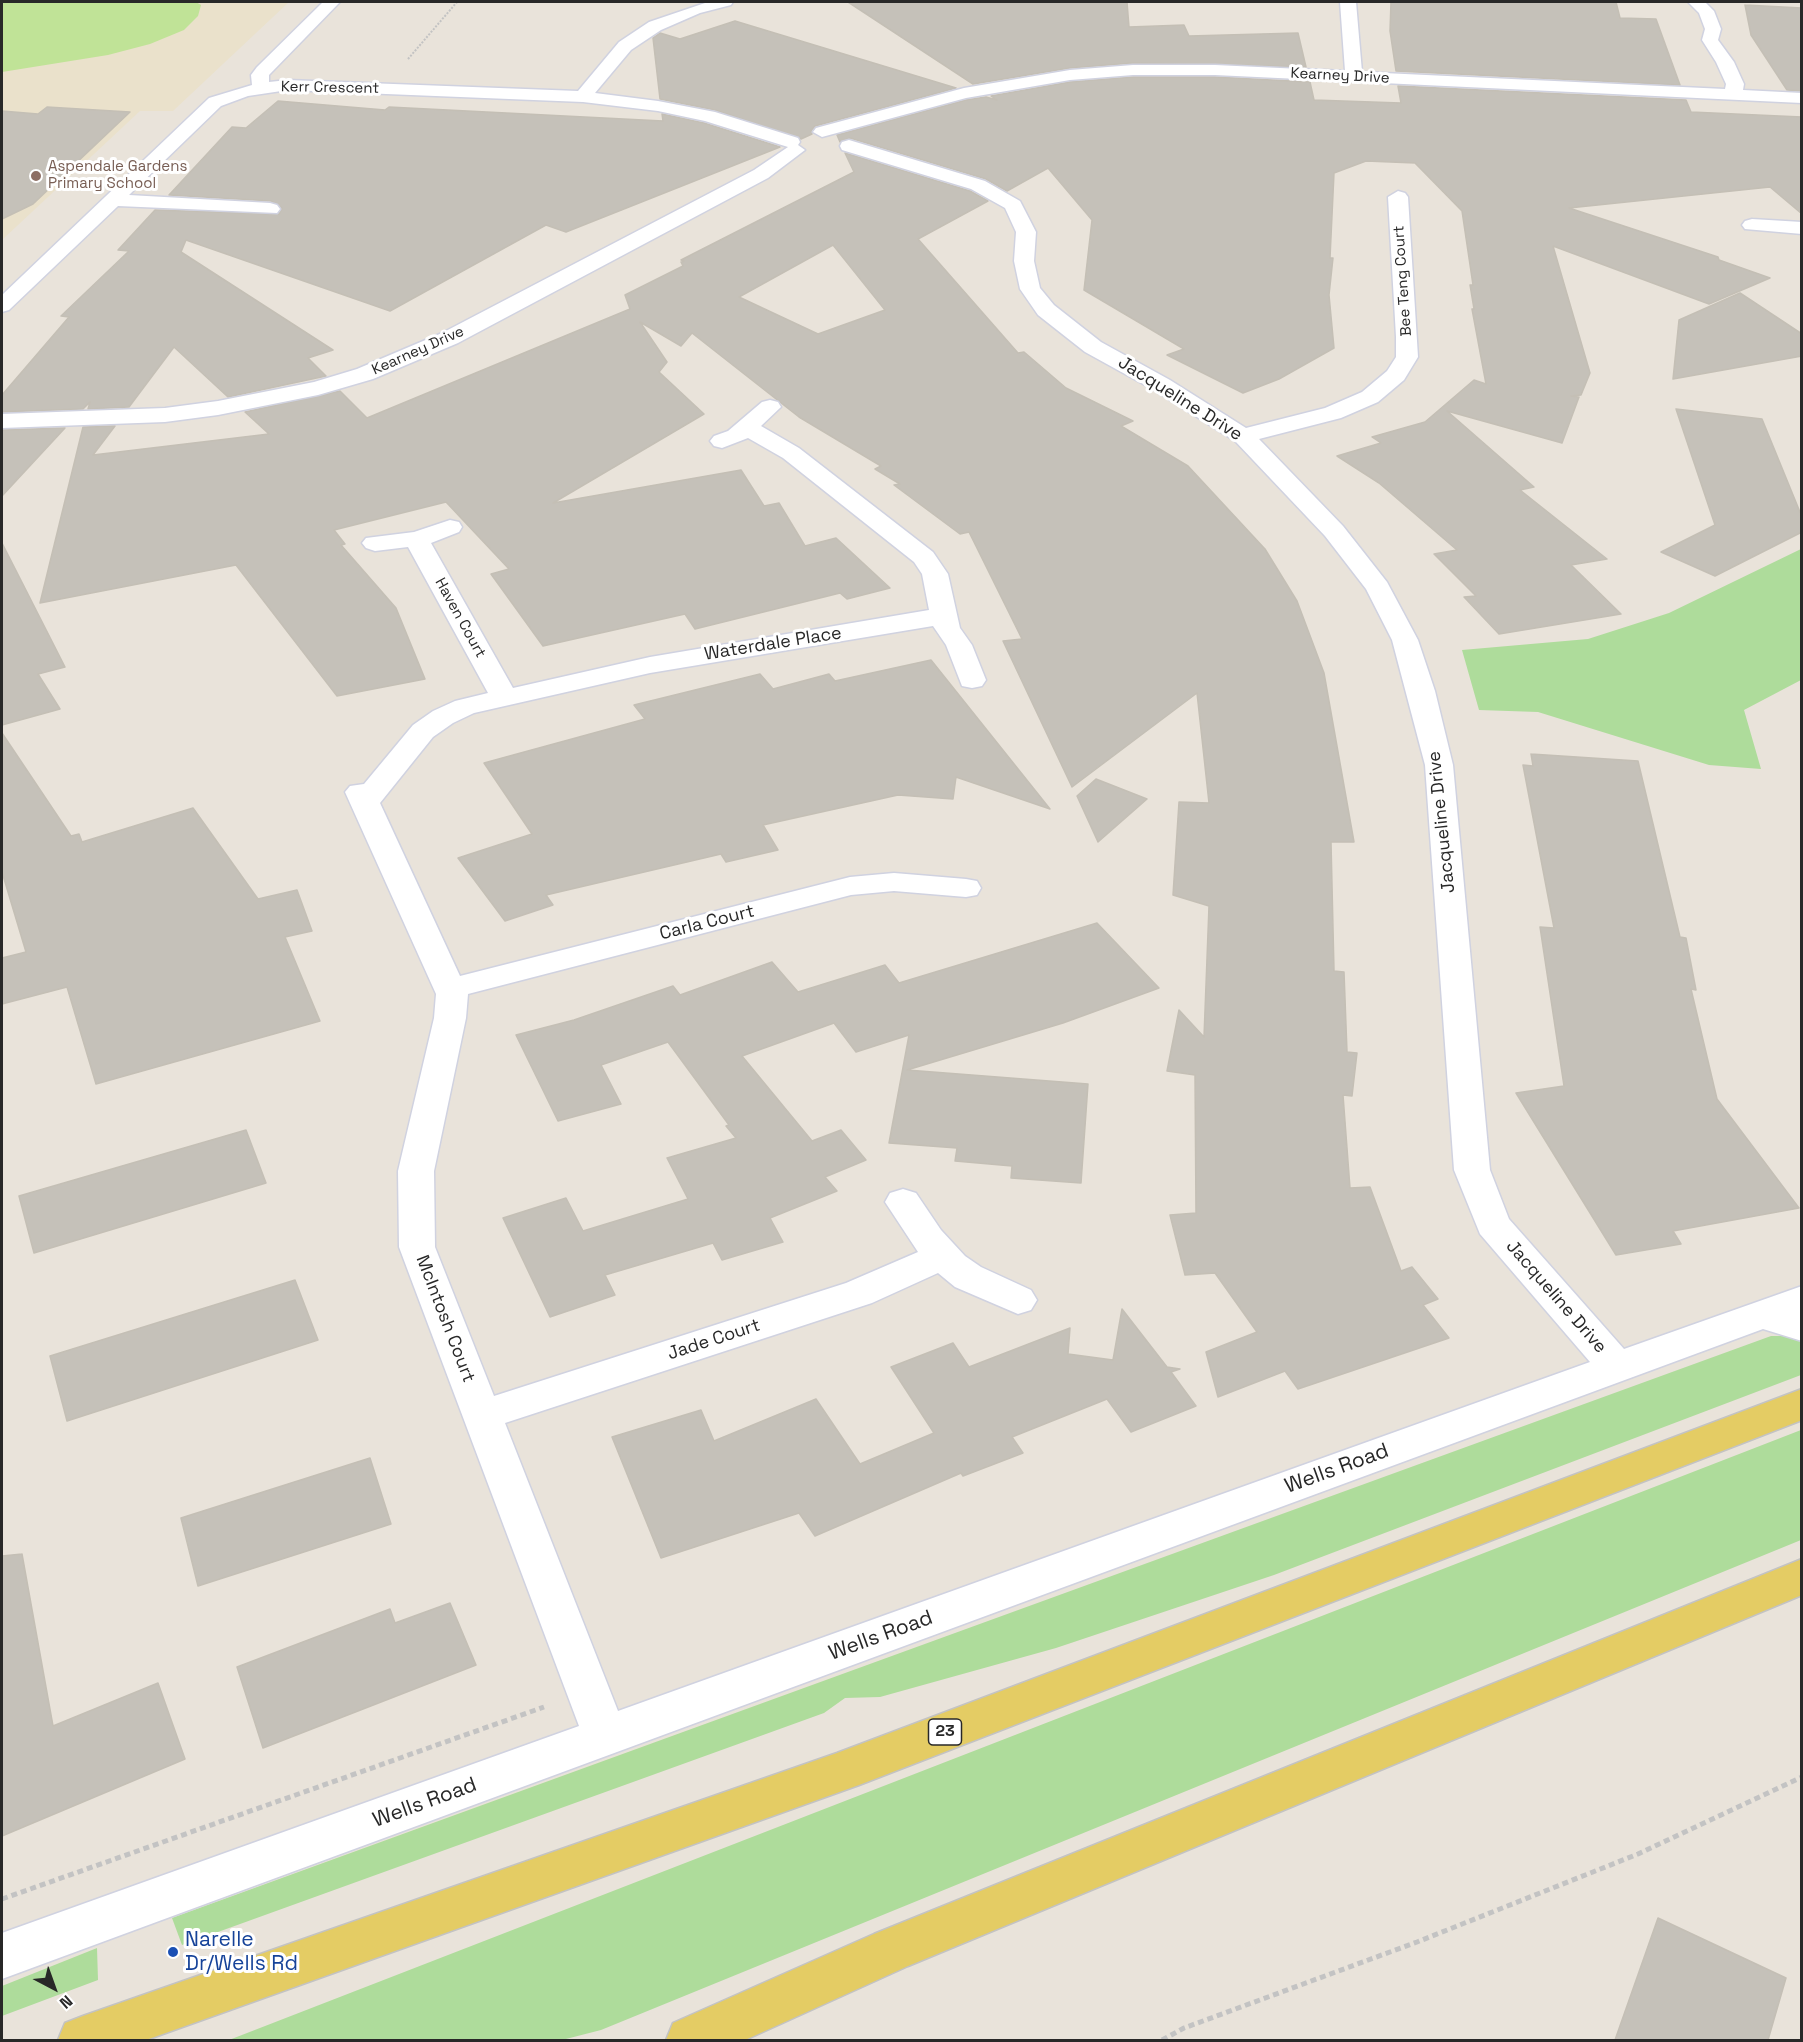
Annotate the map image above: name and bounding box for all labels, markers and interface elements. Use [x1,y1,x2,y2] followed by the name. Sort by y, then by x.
[1290,64,1390,88] street label: Kearney Drive
[281,78,379,98] street label: Kerr Crescent
[48,158,187,193] place label: Aspendale Gardens Primary School
[29,169,43,183] marker: Aspendale Gardens Primary School
[1390,225,1416,337] street label: Bee Teng Court
[369,323,467,379] street label: Kearney Drive
[1114,352,1246,446] street label: Jacqueline Drive
[431,575,489,661] street label: Haven Court
[703,622,843,666] street label: Waterdale Place
[1424,750,1460,894] street label: Jacqueline Drive
[657,901,757,945] street label: Carla Court
[1501,1236,1611,1358] street label: Jacqueline Drive
[411,1252,479,1386] street label: McIntosh Court
[665,1315,763,1365] street label: Jade Court
[1282,1439,1392,1499] street label: Wells Road
[826,1606,936,1666] street label: Wells Road
[928,1719,962,1745] road number: 23
[370,1773,480,1833] street label: Wells Road
[185,1927,298,1977] place label: Narelle Dr/Wells Rd
[166,1945,180,1959] marker: Narelle Dr/Wells Rd
[24,1958,84,2018] north arrow
[55,1991,77,2013] text: N

